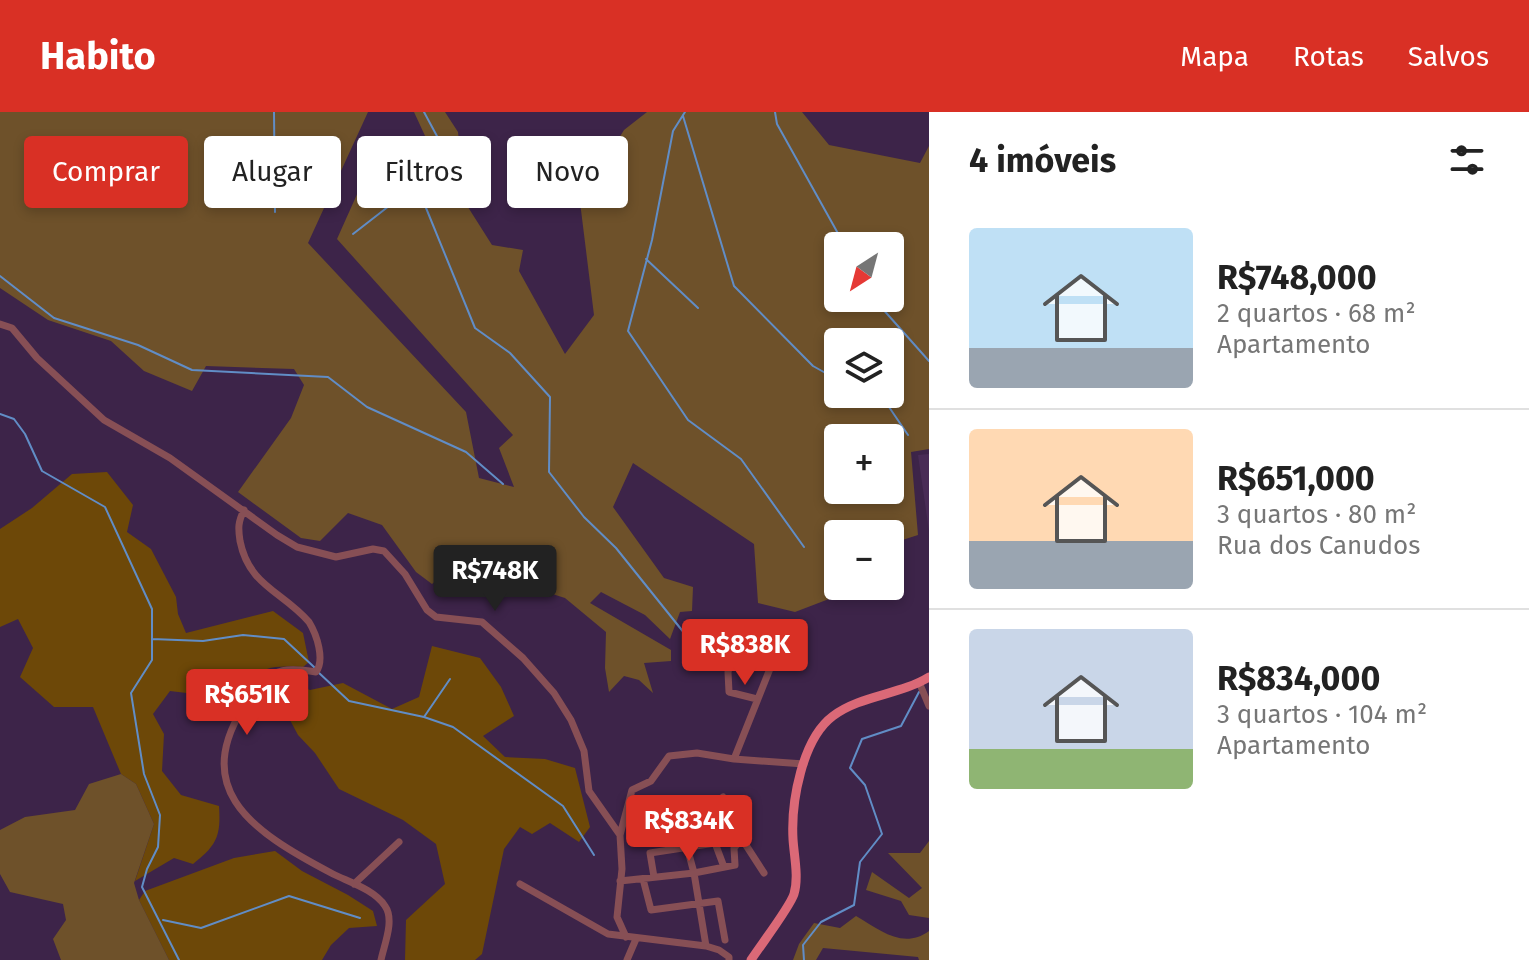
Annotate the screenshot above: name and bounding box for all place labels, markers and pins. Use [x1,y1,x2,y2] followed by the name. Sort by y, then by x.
[430,545,560,613] pin: R$748K
[680,619,810,687] pin: R$838K
[182,669,312,737] pin: R$651K
[624,795,754,863] pin: R$834K

